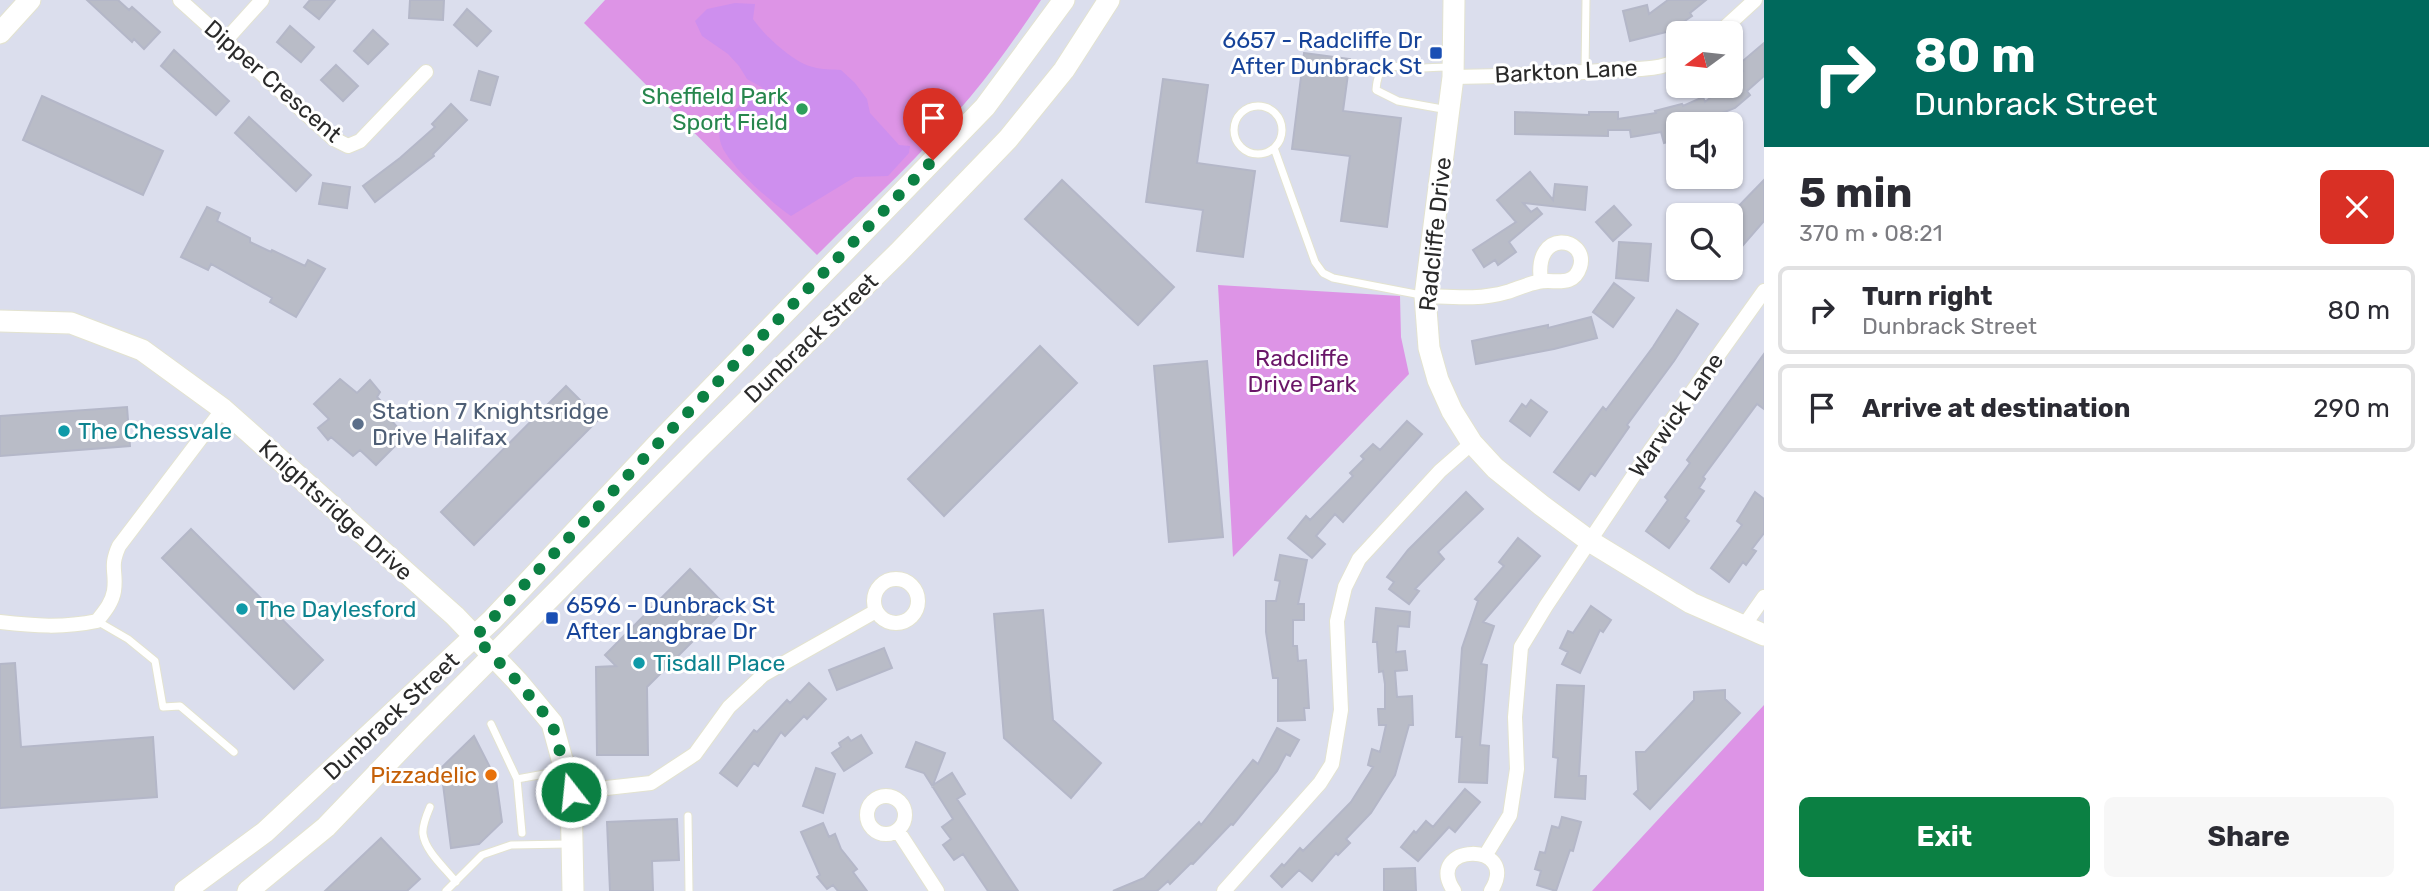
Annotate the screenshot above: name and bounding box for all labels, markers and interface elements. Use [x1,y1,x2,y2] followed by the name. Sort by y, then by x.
[199,14,347,148] street label: Dipper Crescent
[1666,21,1743,98] north arrow
[1666,21,1743,280] map controls
[1222,26,1422,80] place label: 6657 - Radcliffe Dr After Dunbrack St
[1914,26,2036,84] text: 80 m
[1799,28,1890,119] icon: right
[1428,45,1444,61] marker: 6657 - Radcliffe Dr After Dunbrack St
[1494,53,1638,89] street label: Barkton Lane
[642,82,788,136] place label: Sheffield Park Sport Field
[1914,85,2158,123] text: Dunbrack Street
[903,88,963,160] pin
[914,99,952,137] icon: arrive
[794,101,810,117] marker: Sheffield Park Sport Field
[1666,112,1743,189] button: sound
[1413,156,1457,312] street label: Radcliffe Drive
[1799,168,1913,218] text: 5 min
[2320,170,2394,244] button: close
[1666,203,1743,280] button: search
[1799,219,1943,247] text: 370 m · 08:21
[738,267,884,409] street label: Dunbrack Street
[1862,281,1992,312] text: Turn right
[1803,291,1841,329] icon: right
[2327,295,2390,326] text: 80 m
[1862,312,2037,340] text: Dunbrack Street
[1248,344,1357,398] park label: Radcliffe Drive Park
[1623,347,1729,483] street label: Warwick Lane
[1803,389,1841,427] icon: arrive
[1862,393,2130,424] text: Arrive at destination
[2313,393,2390,424] text: 290 m
[372,397,609,451] place label: Station 7 Knightsridge Drive Halifax
[350,416,366,432] marker: Station 7 Knightsridge Drive Halifax
[78,417,232,445] place label: The Chessvale
[56,423,72,439] marker: The Chessvale
[253,434,419,586] street label: Knightsridge Drive
[566,591,775,645] place label: 6596 - Dunbrack St After Langbrae Dr
[256,595,417,623] place label: The Daylesford
[234,601,250,617] marker: The Daylesford
[544,610,560,626] marker: 6596 - Dunbrack St After Langbrae Dr
[317,646,465,786] street label: Dunbrack Street
[653,649,785,677] place label: Tisdall Place
[631,655,647,671] marker: Tisdall Place
[534,755,608,829] position arrow
[370,761,477,789] place label: Pizzadelic
[483,767,499,783] marker: Pizzadelic
[1799,797,2090,877] button: Exit
[2104,797,2394,877] button: Share

